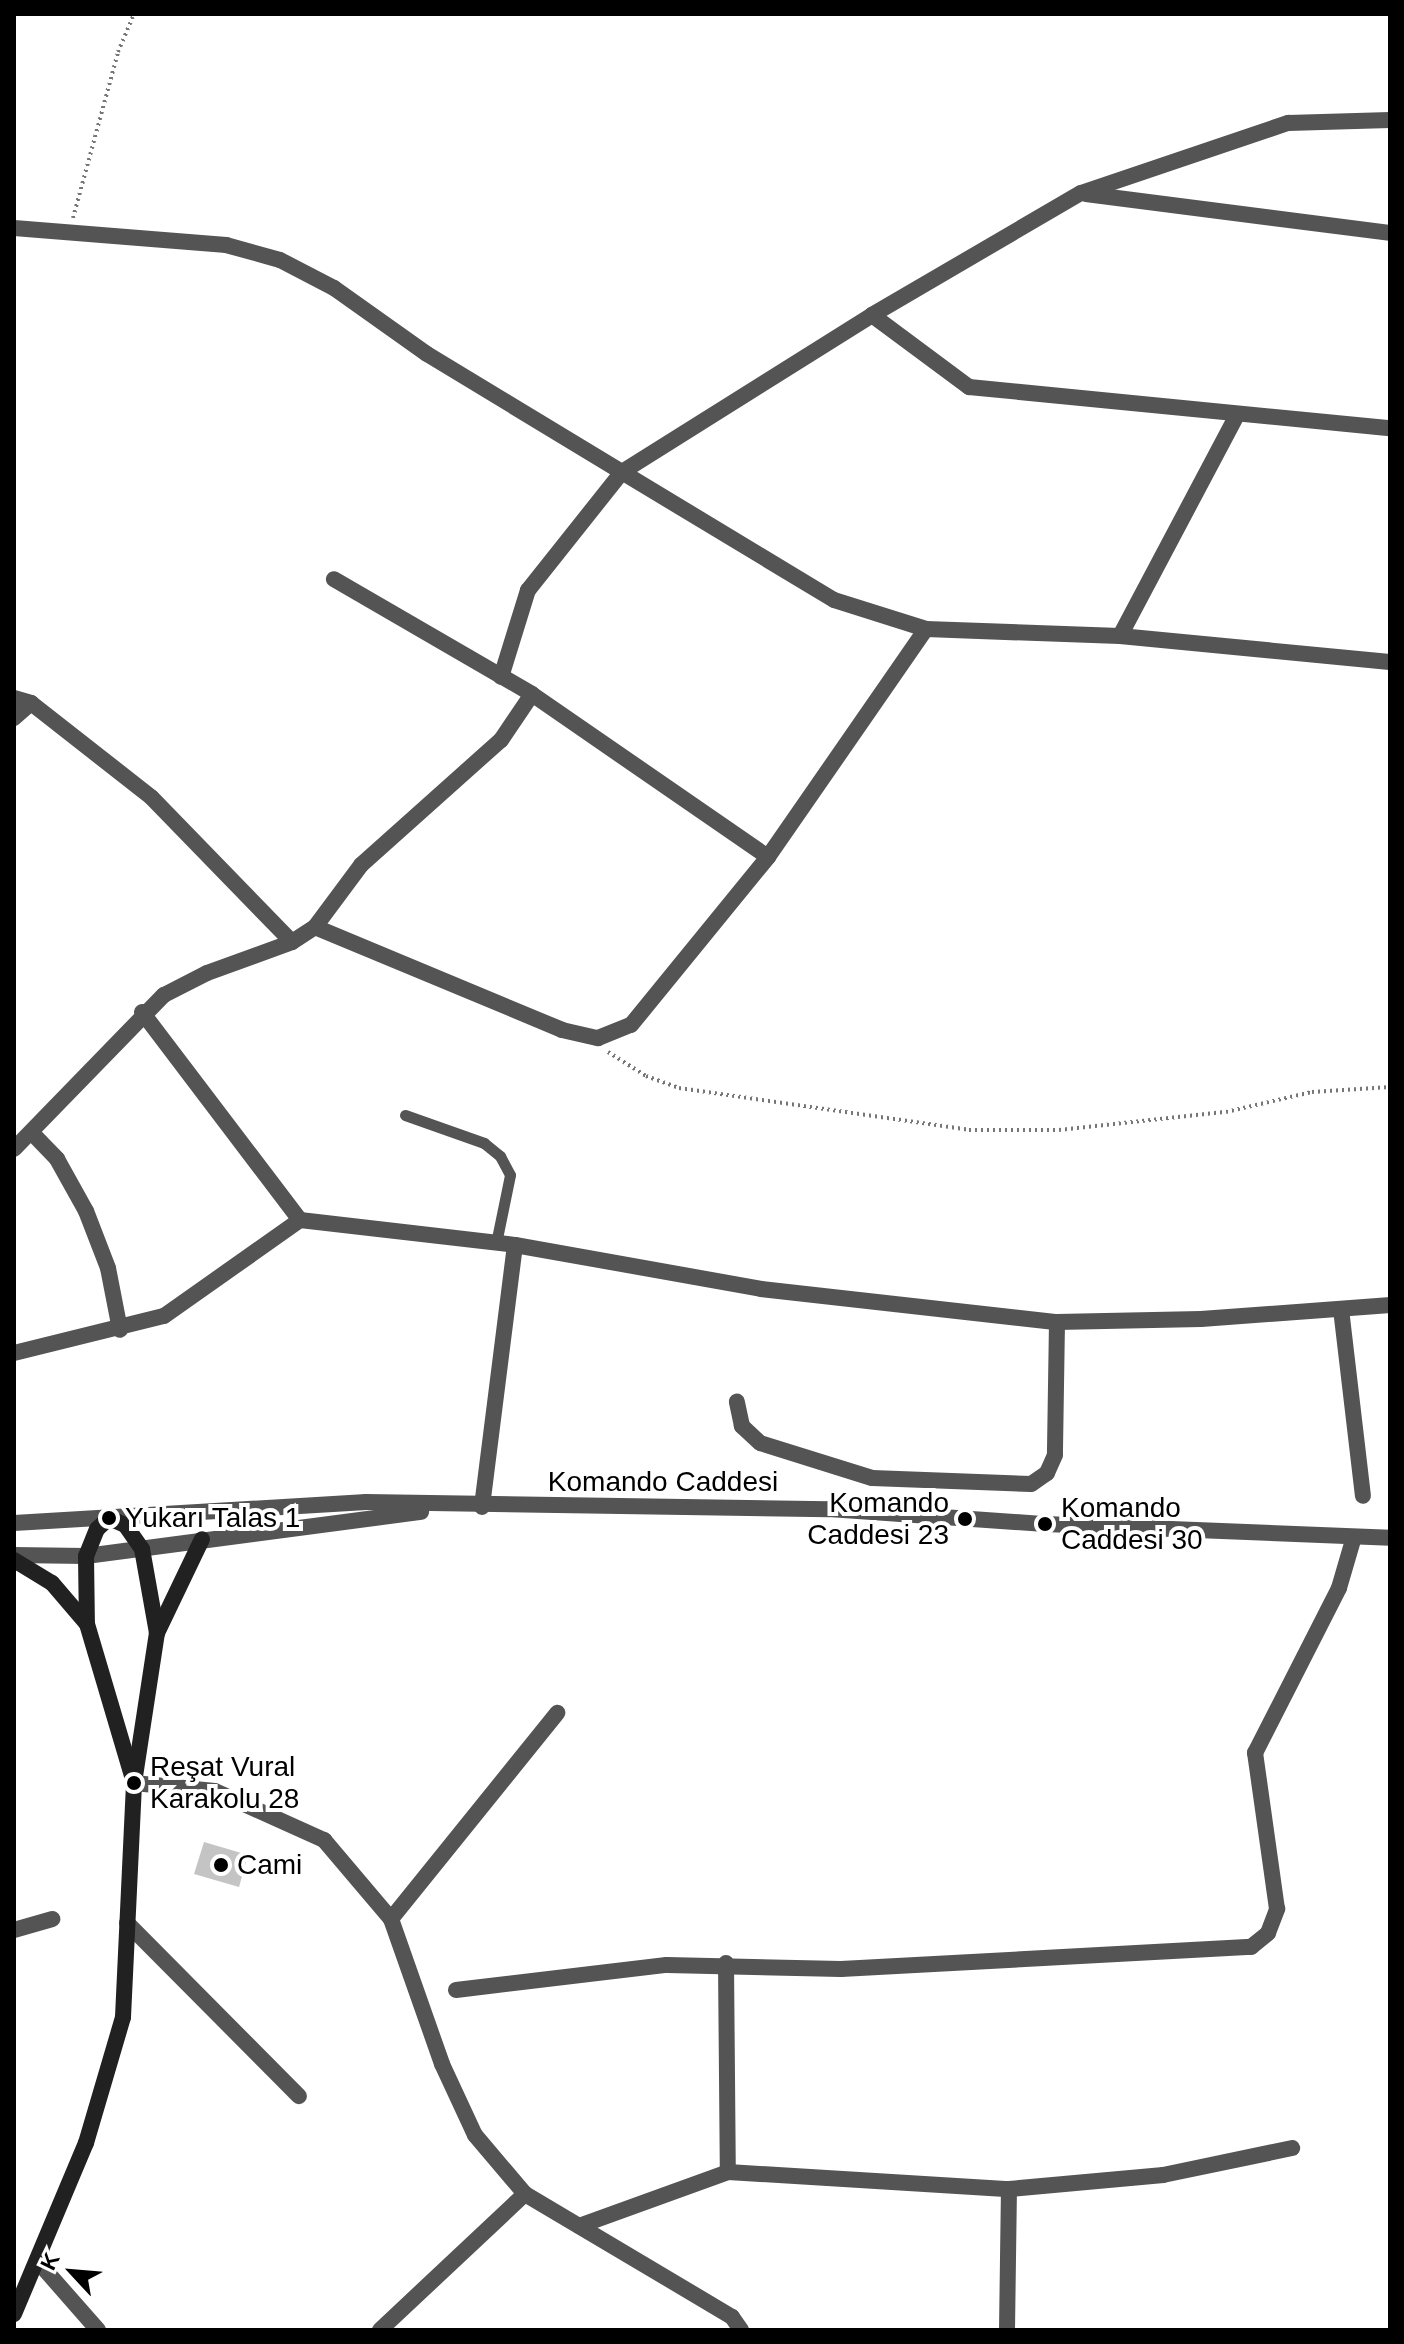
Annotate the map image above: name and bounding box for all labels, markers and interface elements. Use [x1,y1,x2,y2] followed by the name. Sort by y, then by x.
[548,1465,778,1499] street label: Komando Caddesi
[807,1486,949,1552] place label: Komando Caddesi 23
[1061,1491,1203,1557] place label: Komando Caddesi 30
[125,1501,301,1535] place label: Yukarı Talas 1
[100,1509,118,1527] marker: Yukarı Talas 1
[956,1510,974,1528] marker: Komando Caddesi 23
[1036,1515,1054,1533] marker: Komando Caddesi 30
[150,1750,299,1816] place label: Reşat Vural Karakolu 28
[125,1774,143,1792] marker: Reşat Vural Karakolu 28
[237,1848,302,1882] place label: Cami
[212,1856,230,1874] marker: Cami
[32,2232,112,2312] north arrow
[35,2249,65,2274] text: K

